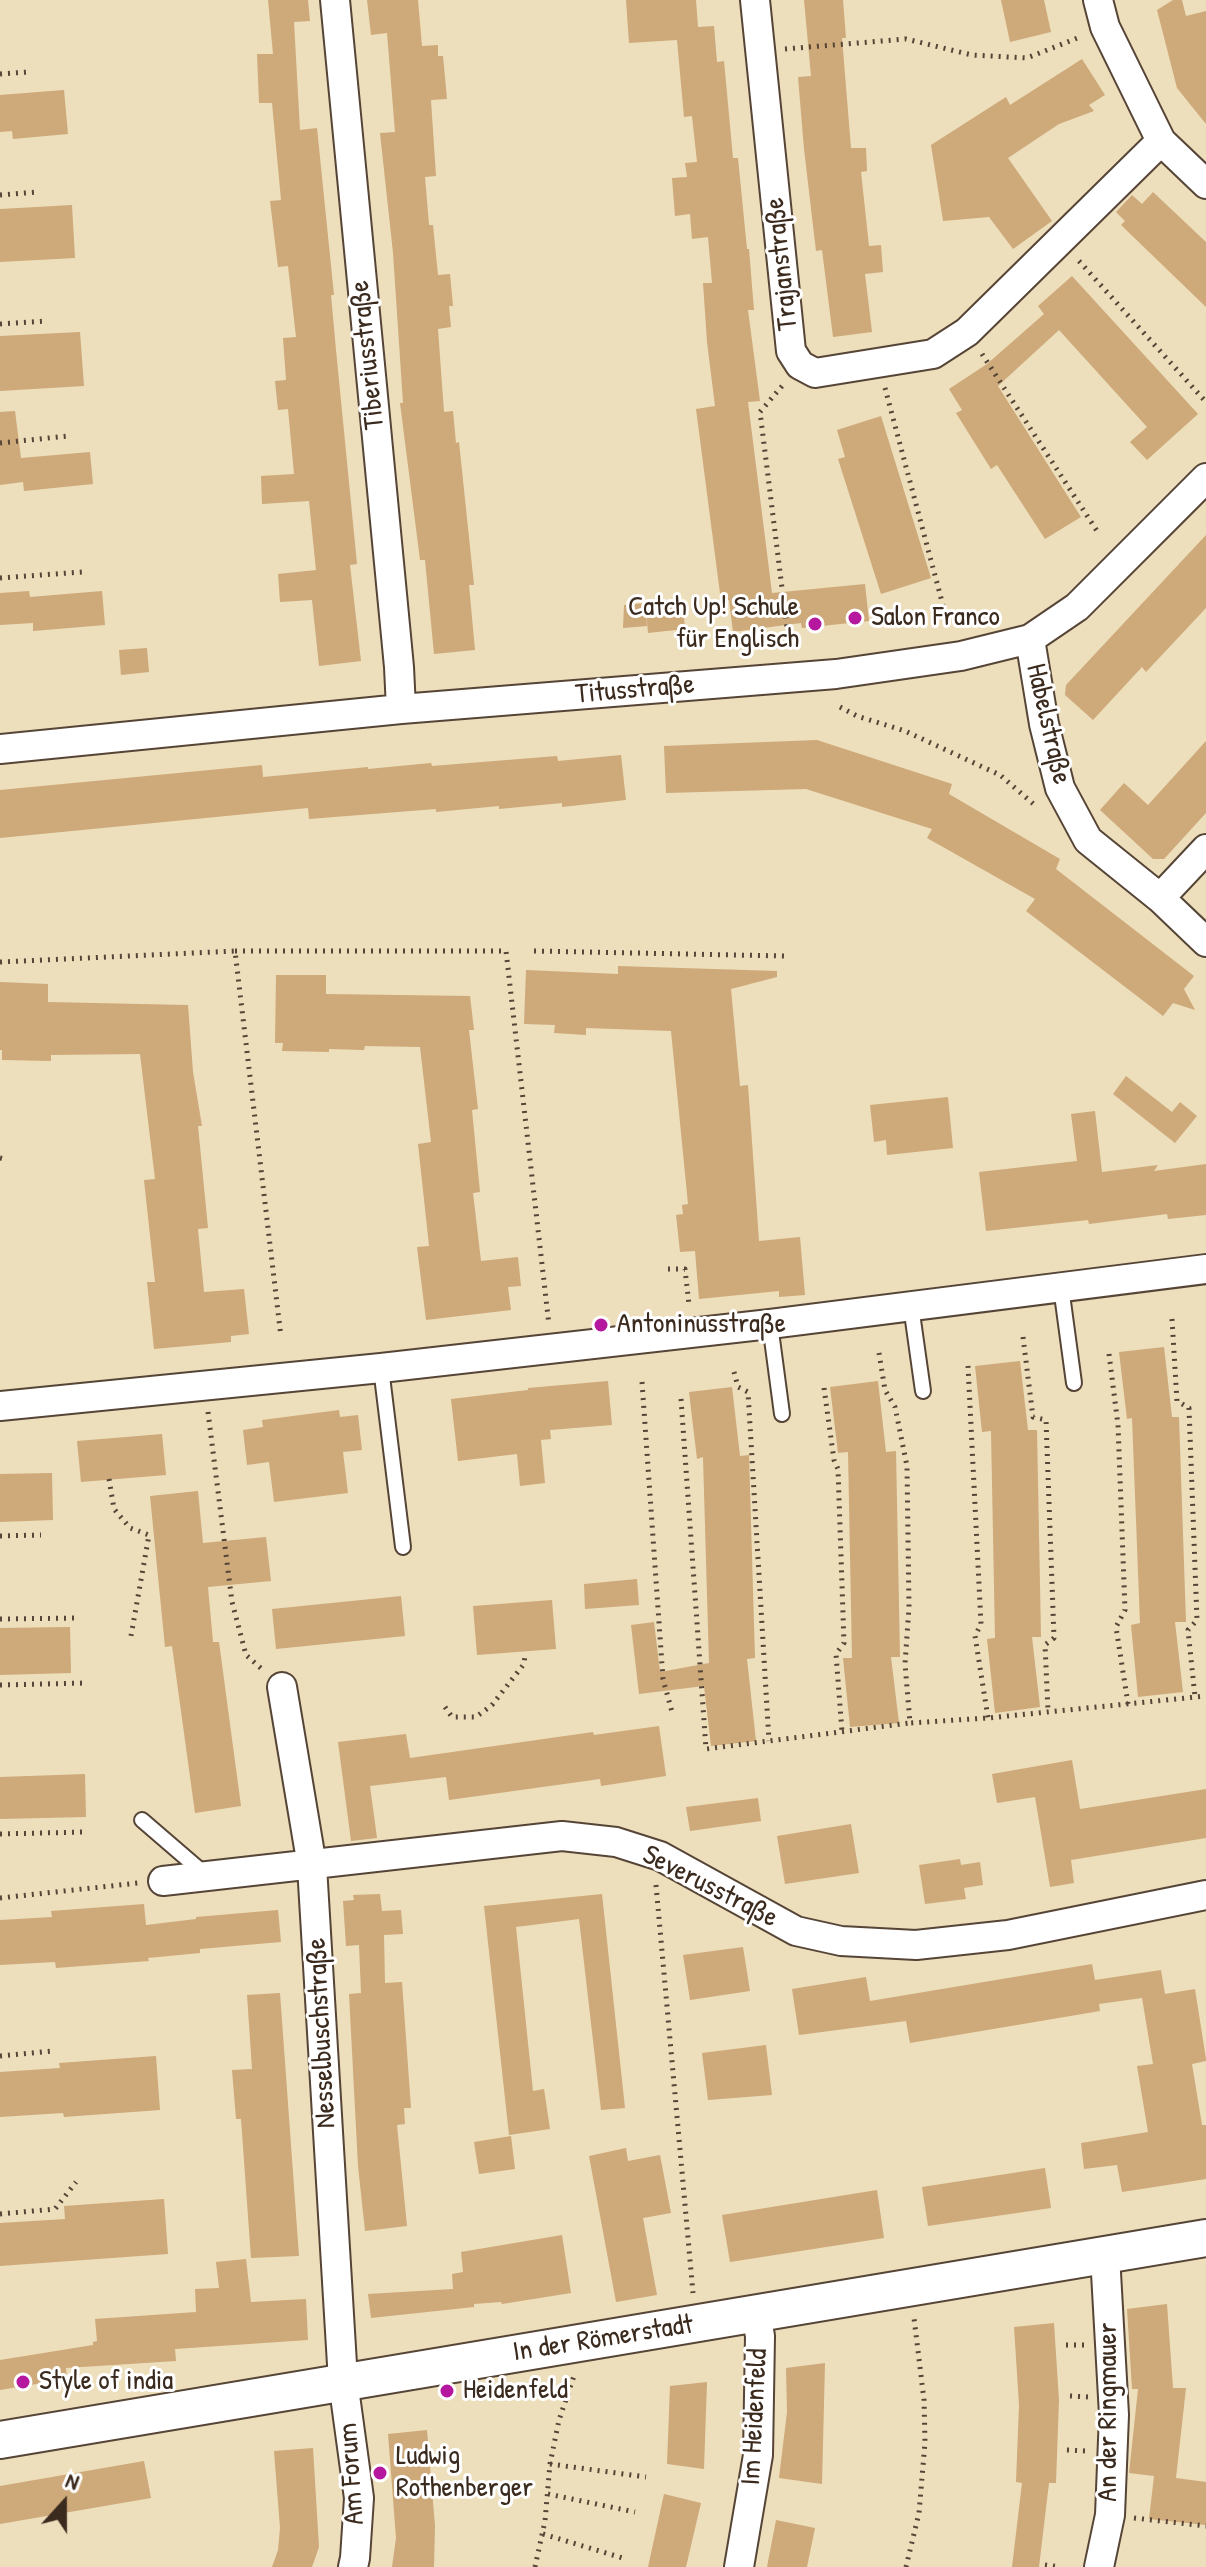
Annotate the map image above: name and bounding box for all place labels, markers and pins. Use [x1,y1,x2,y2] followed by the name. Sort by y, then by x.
[628,591,799,657] place label: Catch Up! Schule für Englisch
[871,601,1000,635] place label: Salon Franco
[846,609,864,627] marker: Salon Franco
[806,615,824,633] marker: Catch Up! Schule für Englisch
[617,1308,786,1342] place label: Antoninusstraße
[592,1316,610,1334] marker: Antoninusstraße
[39,2365,173,2399] place label: Style of india
[14,2373,32,2391] marker: Style of india
[463,2374,568,2408] place label: Heidenfeld
[438,2382,456,2400] marker: Heidenfeld
[396,2440,533,2506] place label: Ludwig Rothenberger
[371,2464,389,2482] marker: Ludwig Rothenberger

